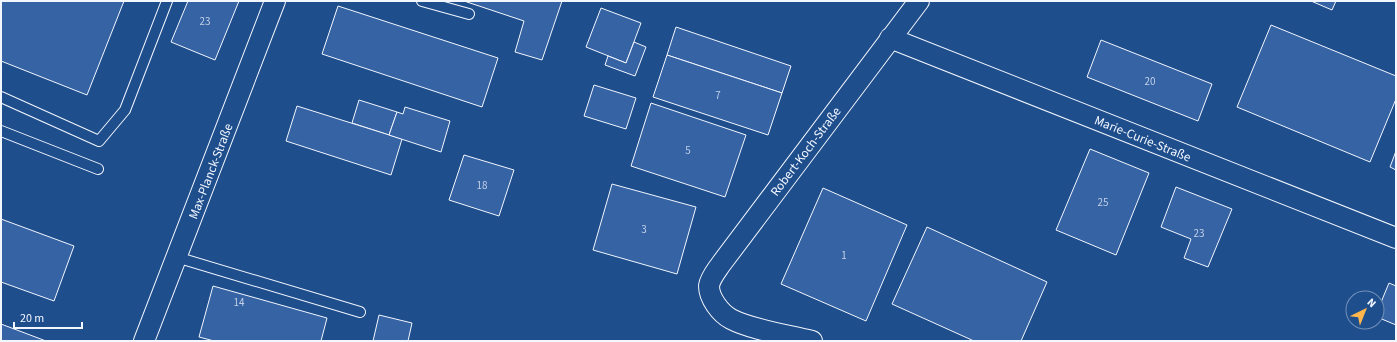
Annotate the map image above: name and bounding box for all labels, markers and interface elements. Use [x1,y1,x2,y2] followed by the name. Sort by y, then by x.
[200,14,210,29] house number: 23
[1145,74,1155,89] house number: 20
[715,88,721,103] house number: 7
[766,103,845,200] street label: Robert-Koch-Straße
[1092,111,1194,166] street label: Marie-Curie-Straße
[184,121,237,222] street label: Max-Planck-Straße
[685,143,691,158] house number: 5
[477,178,488,193] house number: 18
[1098,195,1108,210] house number: 25
[641,222,647,237] house number: 3
[1194,226,1204,241] house number: 23
[841,248,847,263] house number: 1
[1345,290,1385,330] north arrow
[234,295,245,310] house number: 14
[1364,295,1379,311] text: N
[14,304,82,330] scale bar
[20,310,44,327] text: 20 m

